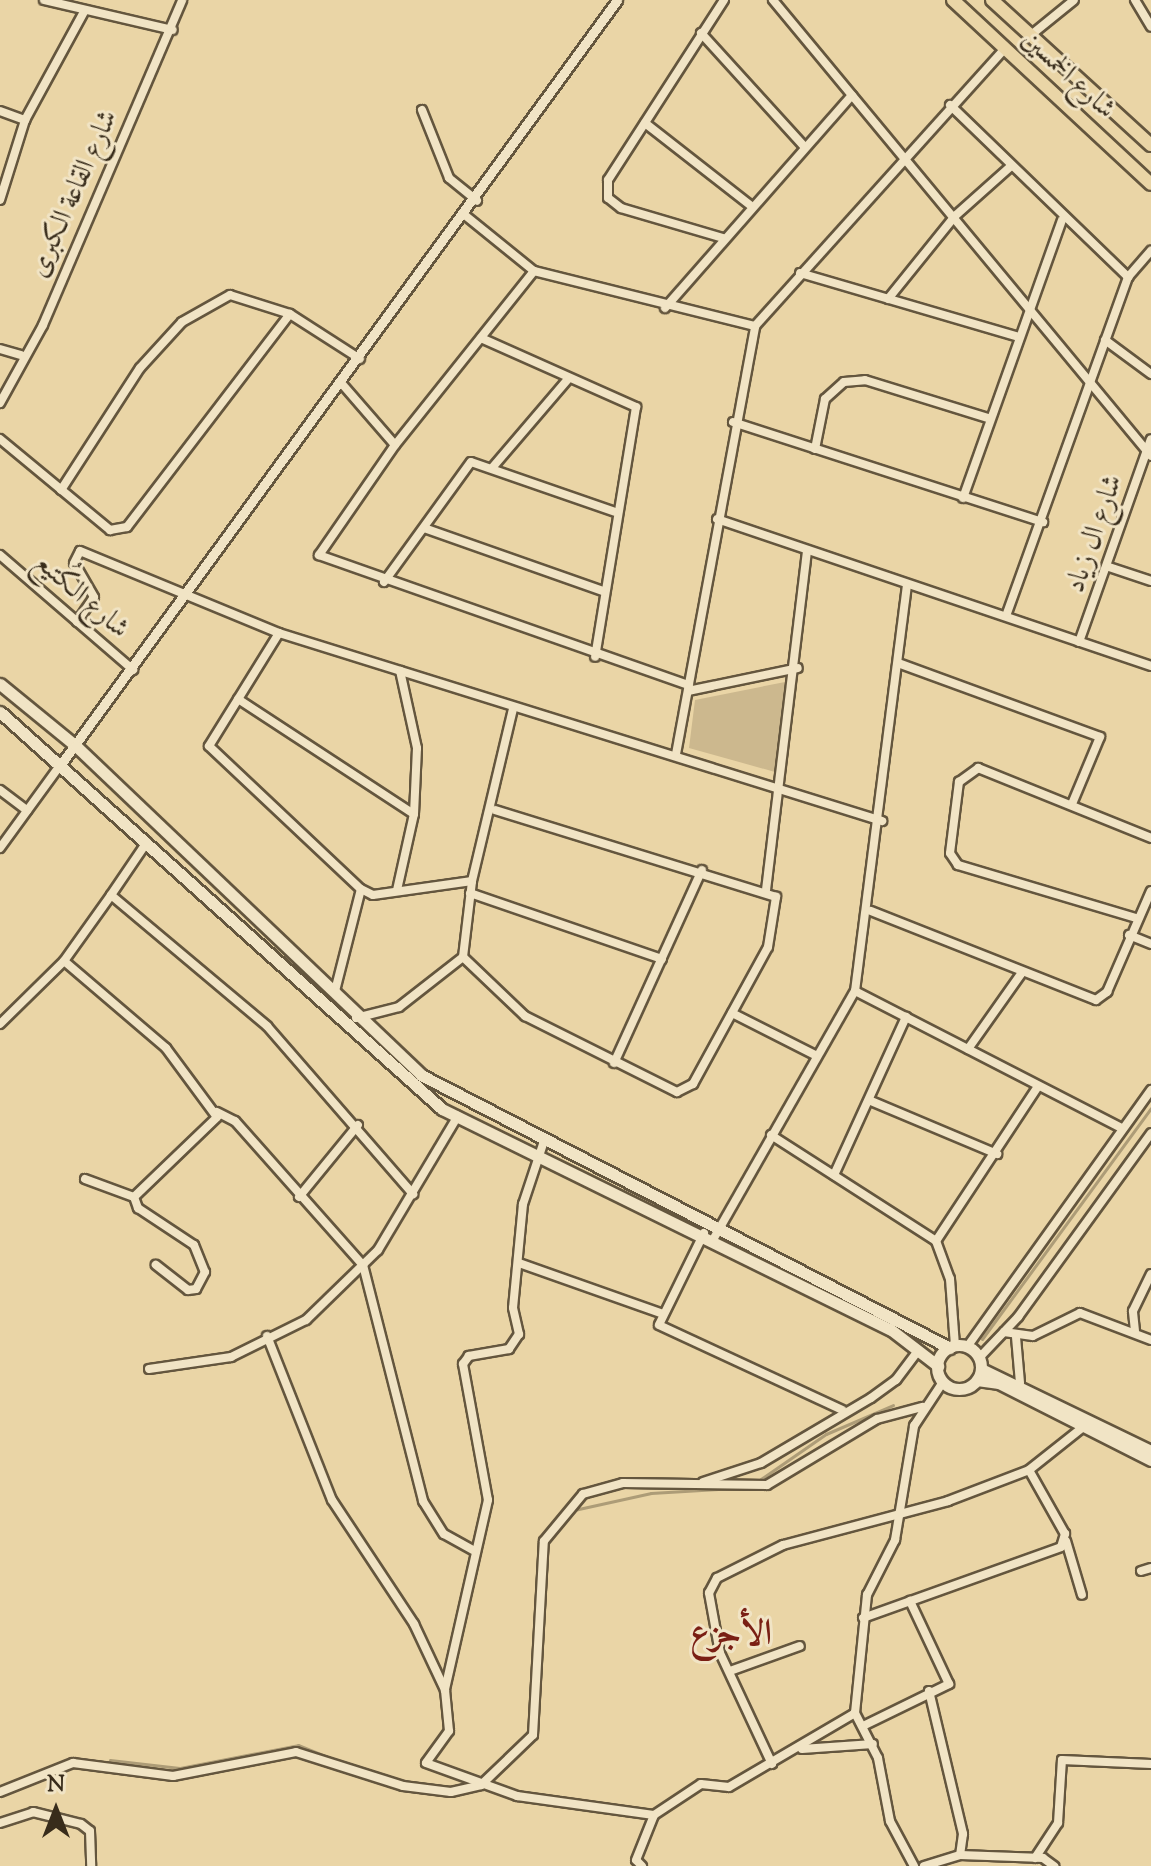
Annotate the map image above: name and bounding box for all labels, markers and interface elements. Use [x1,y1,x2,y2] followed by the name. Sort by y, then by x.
[1014,23,1122,127] street label: شارع الخمسين
[22,105,126,283] street label: شارع القاعة الكبرى
[1059,471,1131,597] street label: شارع ال زياد
[27,546,135,646] street label: شارع الكُتيع
[690,1614,772,1658] district label: الأجزع
[16,1770,96,1850] north arrow
[47,1770,65,1802] text: N

